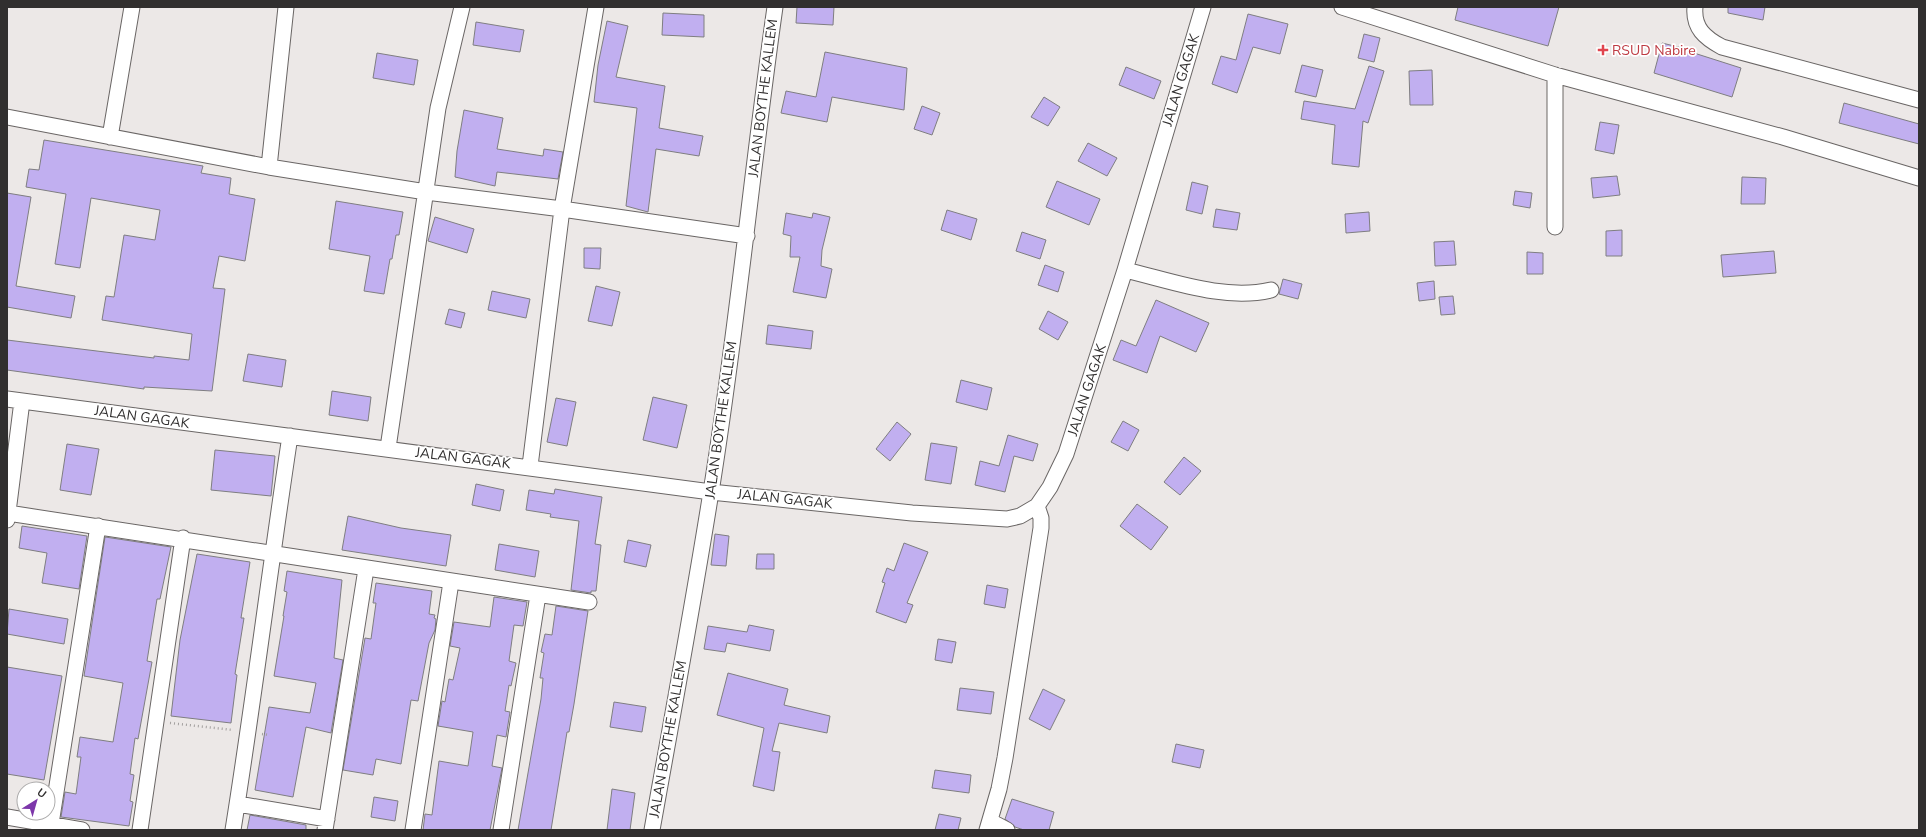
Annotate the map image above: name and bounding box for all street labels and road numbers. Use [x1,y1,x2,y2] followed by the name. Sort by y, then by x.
[744,18,782,179] street label: JALAN BOYTHE KALLEM
[1158,31,1204,129] street label: JALAN GAGAK
[700,340,741,501] street label: JALAN BOYTHE KALLEM
[1063,341,1111,439] street label: JALAN GAGAK
[92,401,191,433] street label: JALAN GAGAK
[413,443,512,473] street label: JALAN GAGAK
[736,484,834,513] street label: JALAN GAGAK
[645,659,691,820] street label: JALAN BOYTHE KALLEM

